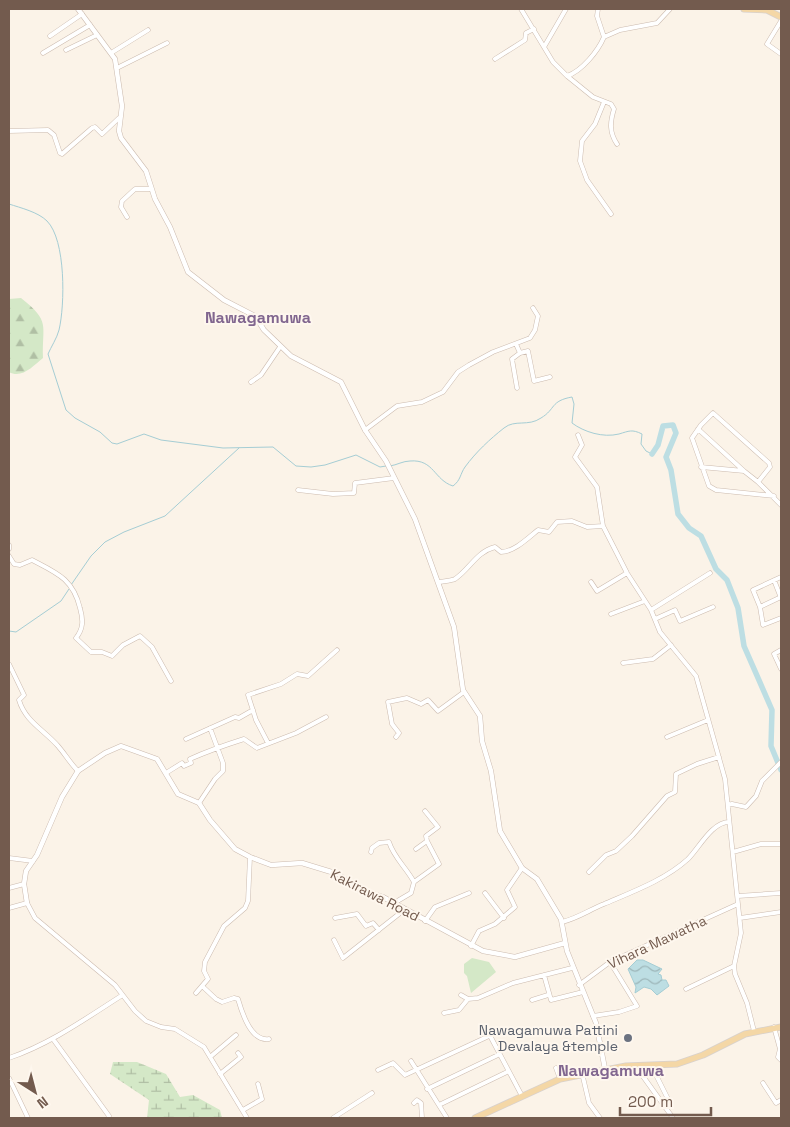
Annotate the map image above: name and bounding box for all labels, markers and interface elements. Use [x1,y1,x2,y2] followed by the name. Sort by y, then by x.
[205,307,311,328] district label: Nawagamuwa
[327,865,423,925] street label: Kakirawa Road
[605,911,709,973] street label: Vihara Mawatha
[479,1021,618,1055] place label: Nawagamuwa Pattini Devalaya &temple
[622,1032,634,1044] marker: Nawagamuwa Pattini Devalaya &temple
[558,1060,664,1081] district label: Nawagamuwa
[10,1067,60,1117] north arrow
[620,1084,711,1116] scale bar
[34,1092,52,1113] text: N
[628,1092,673,1111] text: 200 m

